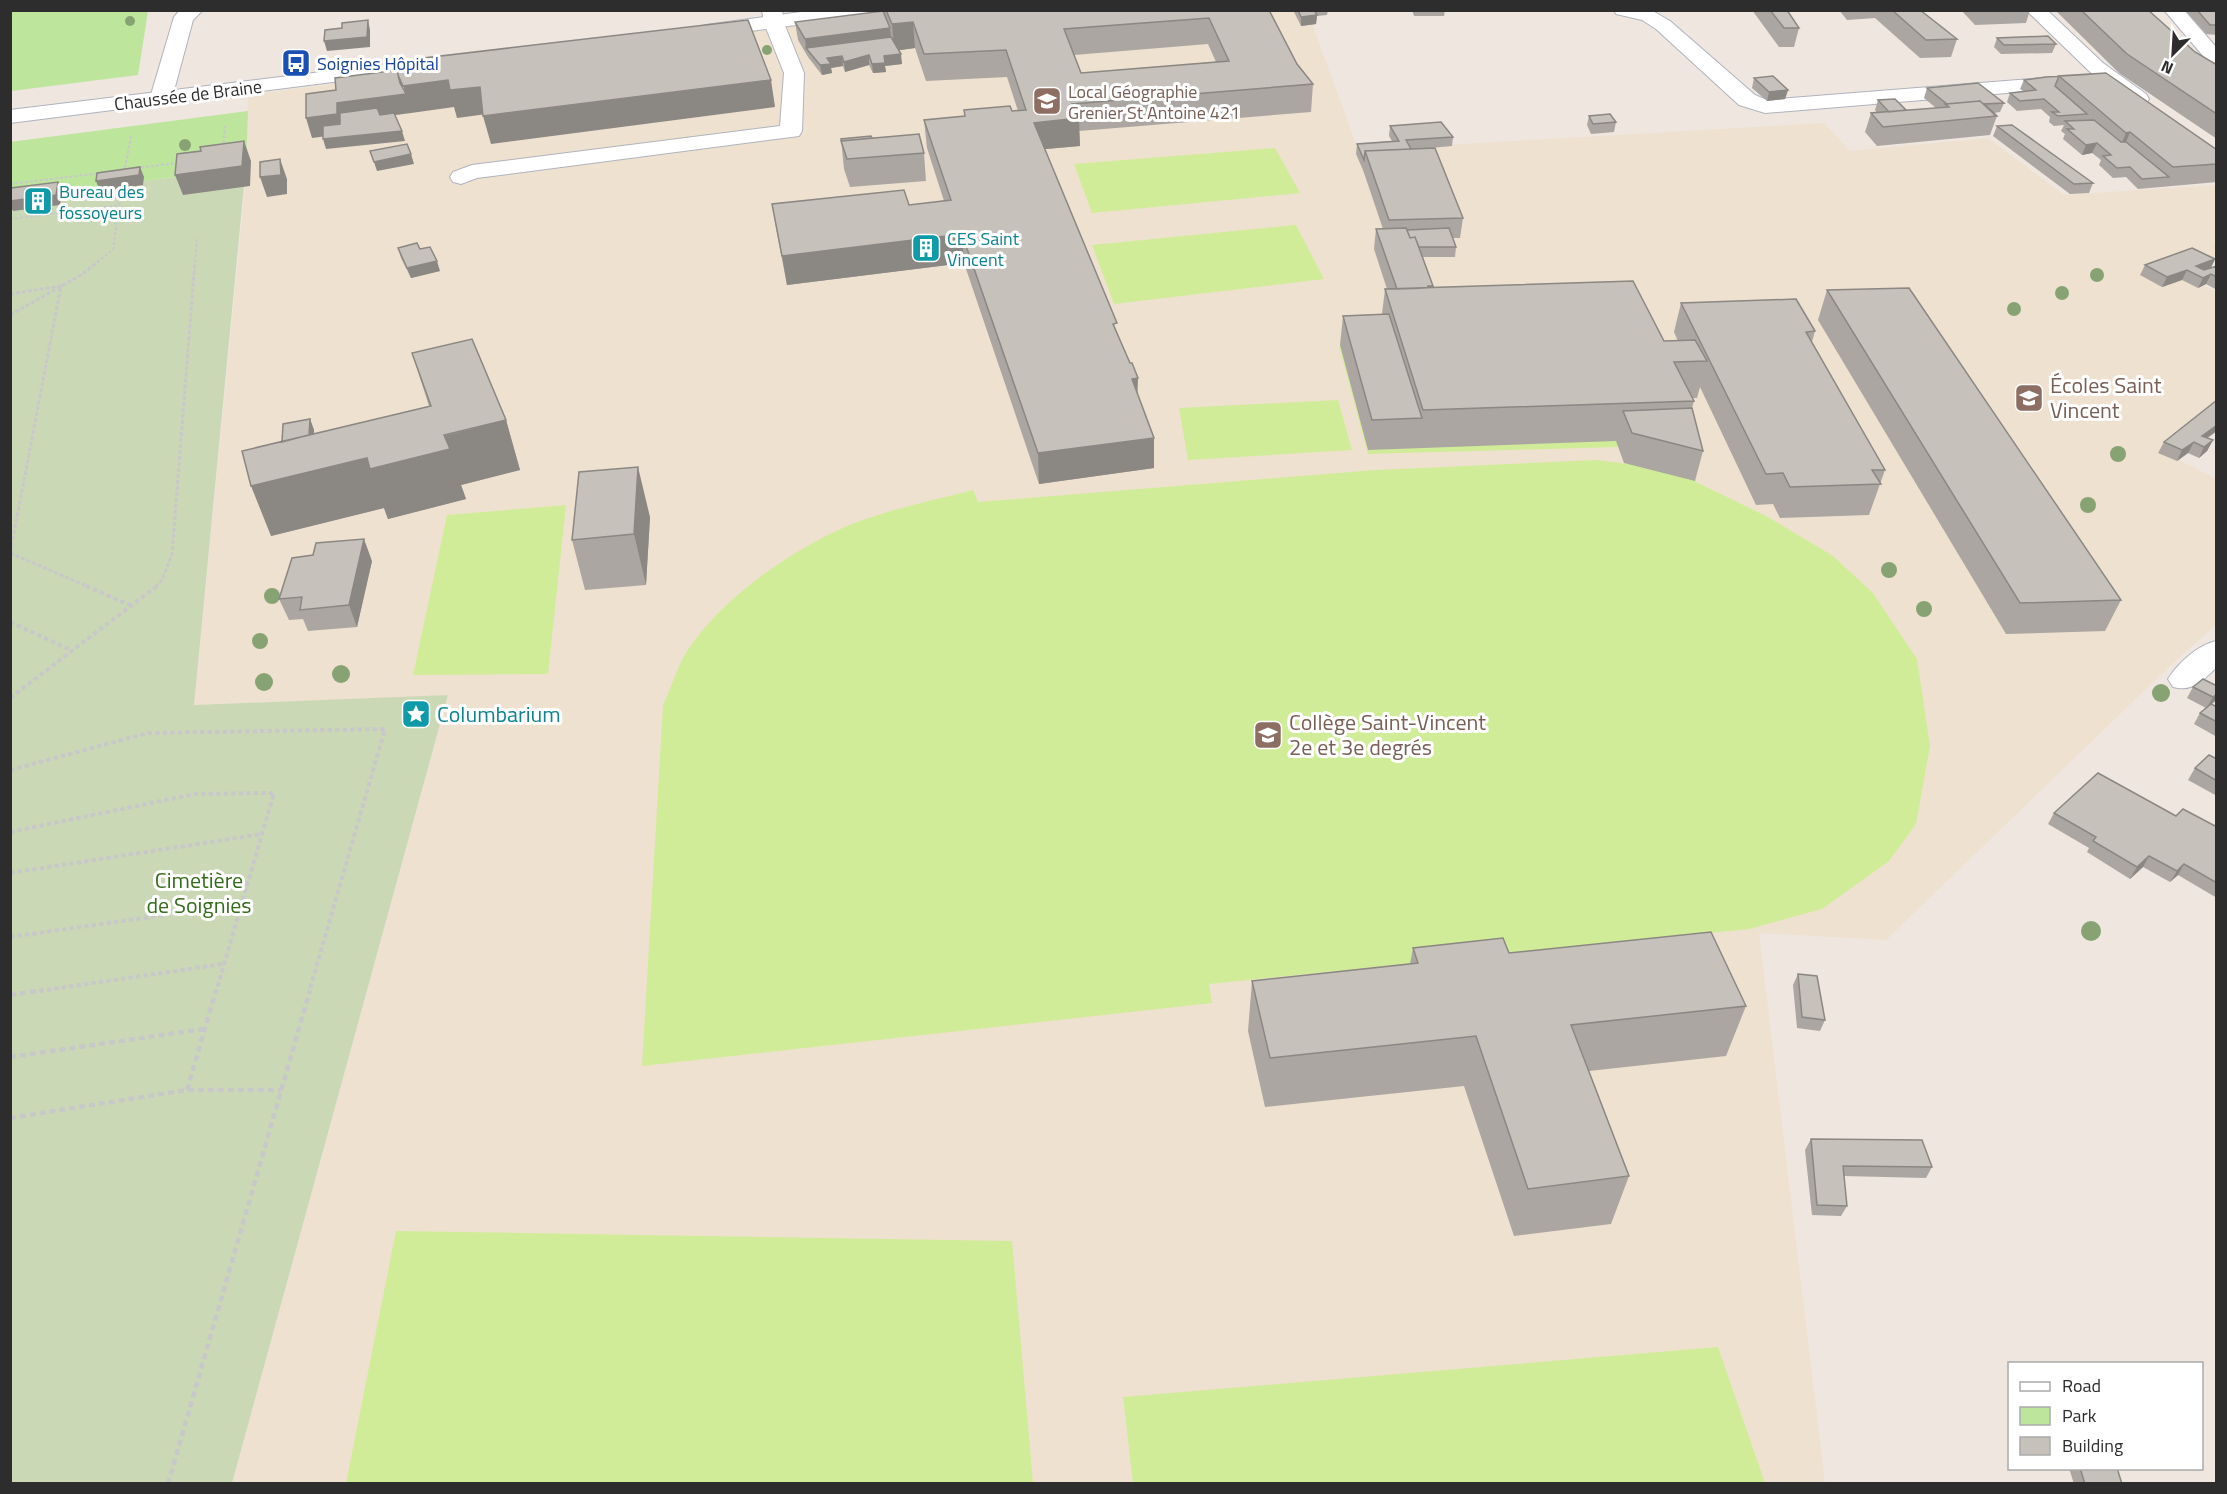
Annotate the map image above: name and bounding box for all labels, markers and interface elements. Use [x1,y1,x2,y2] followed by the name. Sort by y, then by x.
[2143,24,2203,84] north arrow
[280,47,312,79] bus stop icon: Soignies Hôpital
[317,50,439,77] place label: Soignies Hôpital
[2157,54,2177,81] text: N
[113,73,263,117] street label: Chaussée de Braine
[1068,78,1240,126] place label: Local Géographie Grenier St Antoine 421
[1031,85,1063,117] school or university icon: Local Géographie Grenier St Antoine 421
[59,178,144,226] place label: Bureau des fossoyeurs
[22,185,54,217] building icon: Bureau des fossoyeurs
[947,225,1020,273] place label: CES Saint Vincent
[910,232,942,264] building icon: CES Saint Vincent
[2050,368,2162,427] place label: Écoles Saint Vincent
[2013,382,2045,414] school or university icon: Écoles Saint Vincent
[437,697,561,731] place label: Columbarium
[400,698,432,730] place icon: Columbarium
[1289,705,1486,764] place label: Collège Saint-Vincent 2e et 3e degrés
[1252,719,1284,751] school or university icon: Collège Saint-Vincent 2e et 3e degrés
[146,863,252,922] park label: Cimetière de Soignies
[2008,1362,2203,1470] legend
[2062,1372,2101,1399] text: Road
[2062,1402,2097,1429] text: Park
[2062,1432,2123,1459] text: Building

